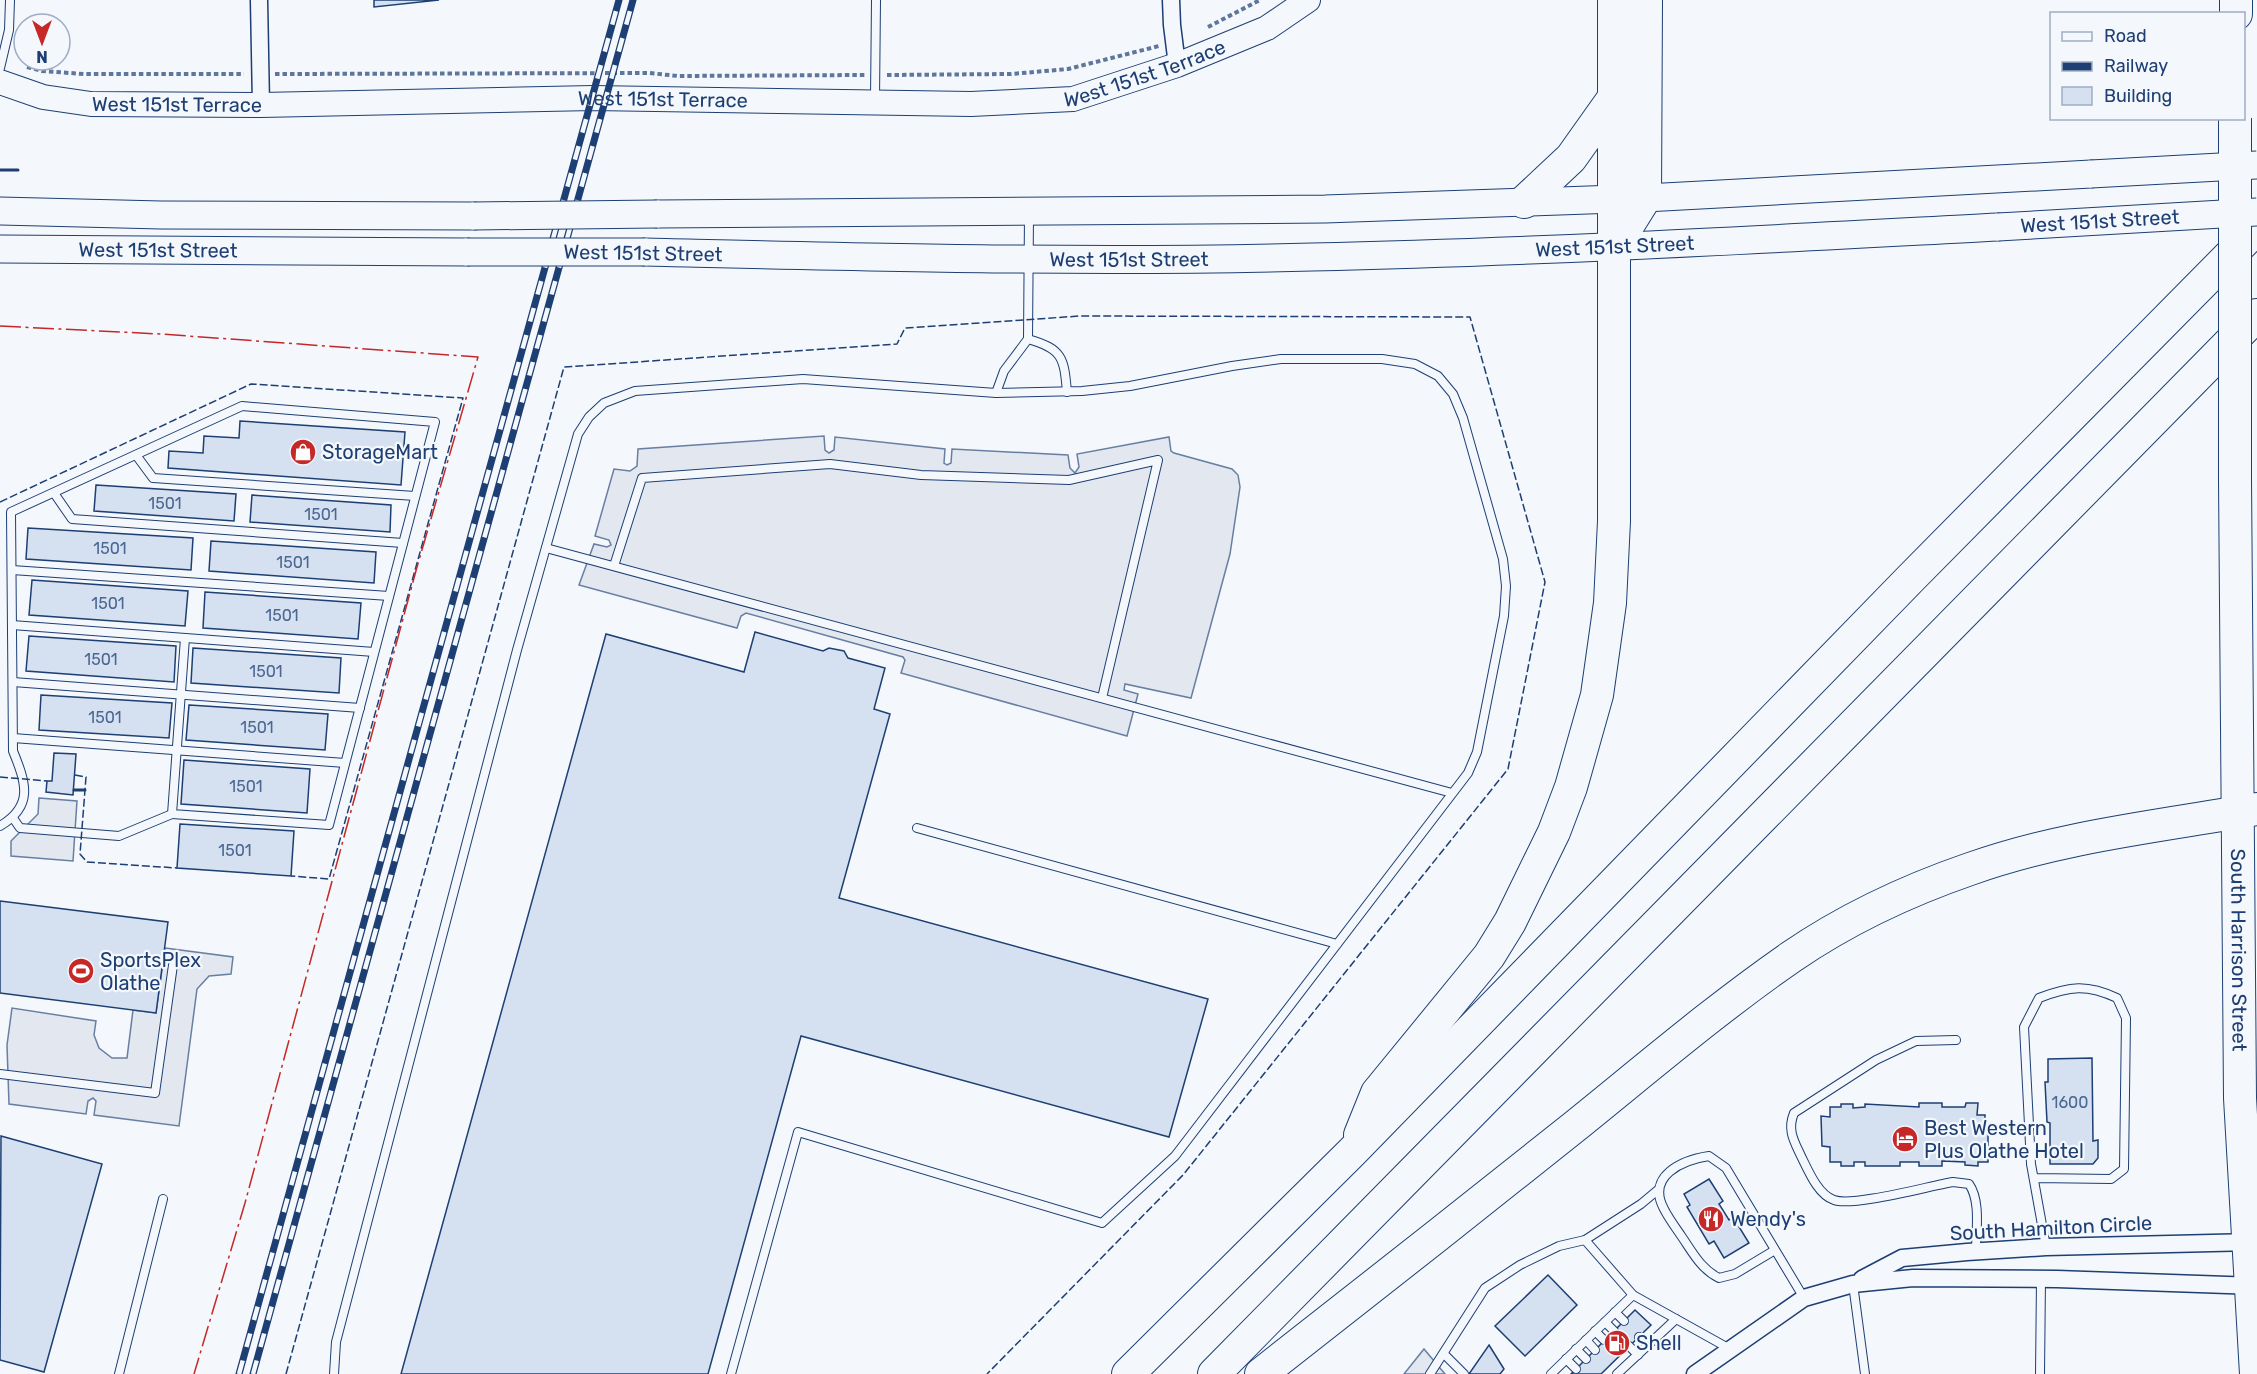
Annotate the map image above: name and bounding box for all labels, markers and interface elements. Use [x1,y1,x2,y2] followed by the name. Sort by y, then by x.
[12,12,72,72] north arrow
[2050,12,2245,120] legend
[2104,25,2147,47] text: Road
[1063,34,1229,111] street label: West 151st Terrace
[36,47,48,66] text: N
[2104,55,2168,77] text: Railway
[2104,85,2172,107] text: Building
[578,86,748,112] street label: West 151st Terrace
[92,92,262,117] street label: West 151st Terrace
[2020,205,2180,238] street label: West 151st Street
[1535,231,1695,262] street label: West 151st Street
[78,238,238,263] street label: West 151st Street
[563,240,723,266] street label: West 151st Street
[1049,247,1209,272] street label: West 151st Street
[288,437,318,467] shop icon: StorageMart
[322,440,438,464] place label: StorageMart
[148,494,182,513] house number: 1501
[304,505,338,524] house number: 1501
[93,539,127,558] house number: 1501
[276,553,310,572] house number: 1501
[91,594,125,613] house number: 1501
[265,606,299,625] house number: 1501
[84,650,118,669] house number: 1501
[249,662,283,681] house number: 1501
[88,708,122,727] house number: 1501
[240,718,274,737] house number: 1501
[229,777,263,796] house number: 1501
[218,841,252,860] house number: 1501
[2226,848,2252,1052] street label: South Harrison Street
[100,948,201,995] place label: SportsPlex Olathe
[66,956,96,986] sports icon: SportsPlex Olathe
[2052,1093,2088,1112] house number: 1600
[1924,1116,2084,1163] place label: Best Western Plus Olathe Hotel
[1890,1124,1920,1154] hotel icon: Best Western Plus Olathe Hotel
[1696,1204,1726,1234] restaurant icon: Wendy's
[1730,1207,1806,1231] place label: Wendy's
[1949,1211,2153,1245] street label: South Hamilton Circle
[1602,1328,1632,1358] fuel station icon: Shell
[1636,1331,1682,1355] place label: Shell

